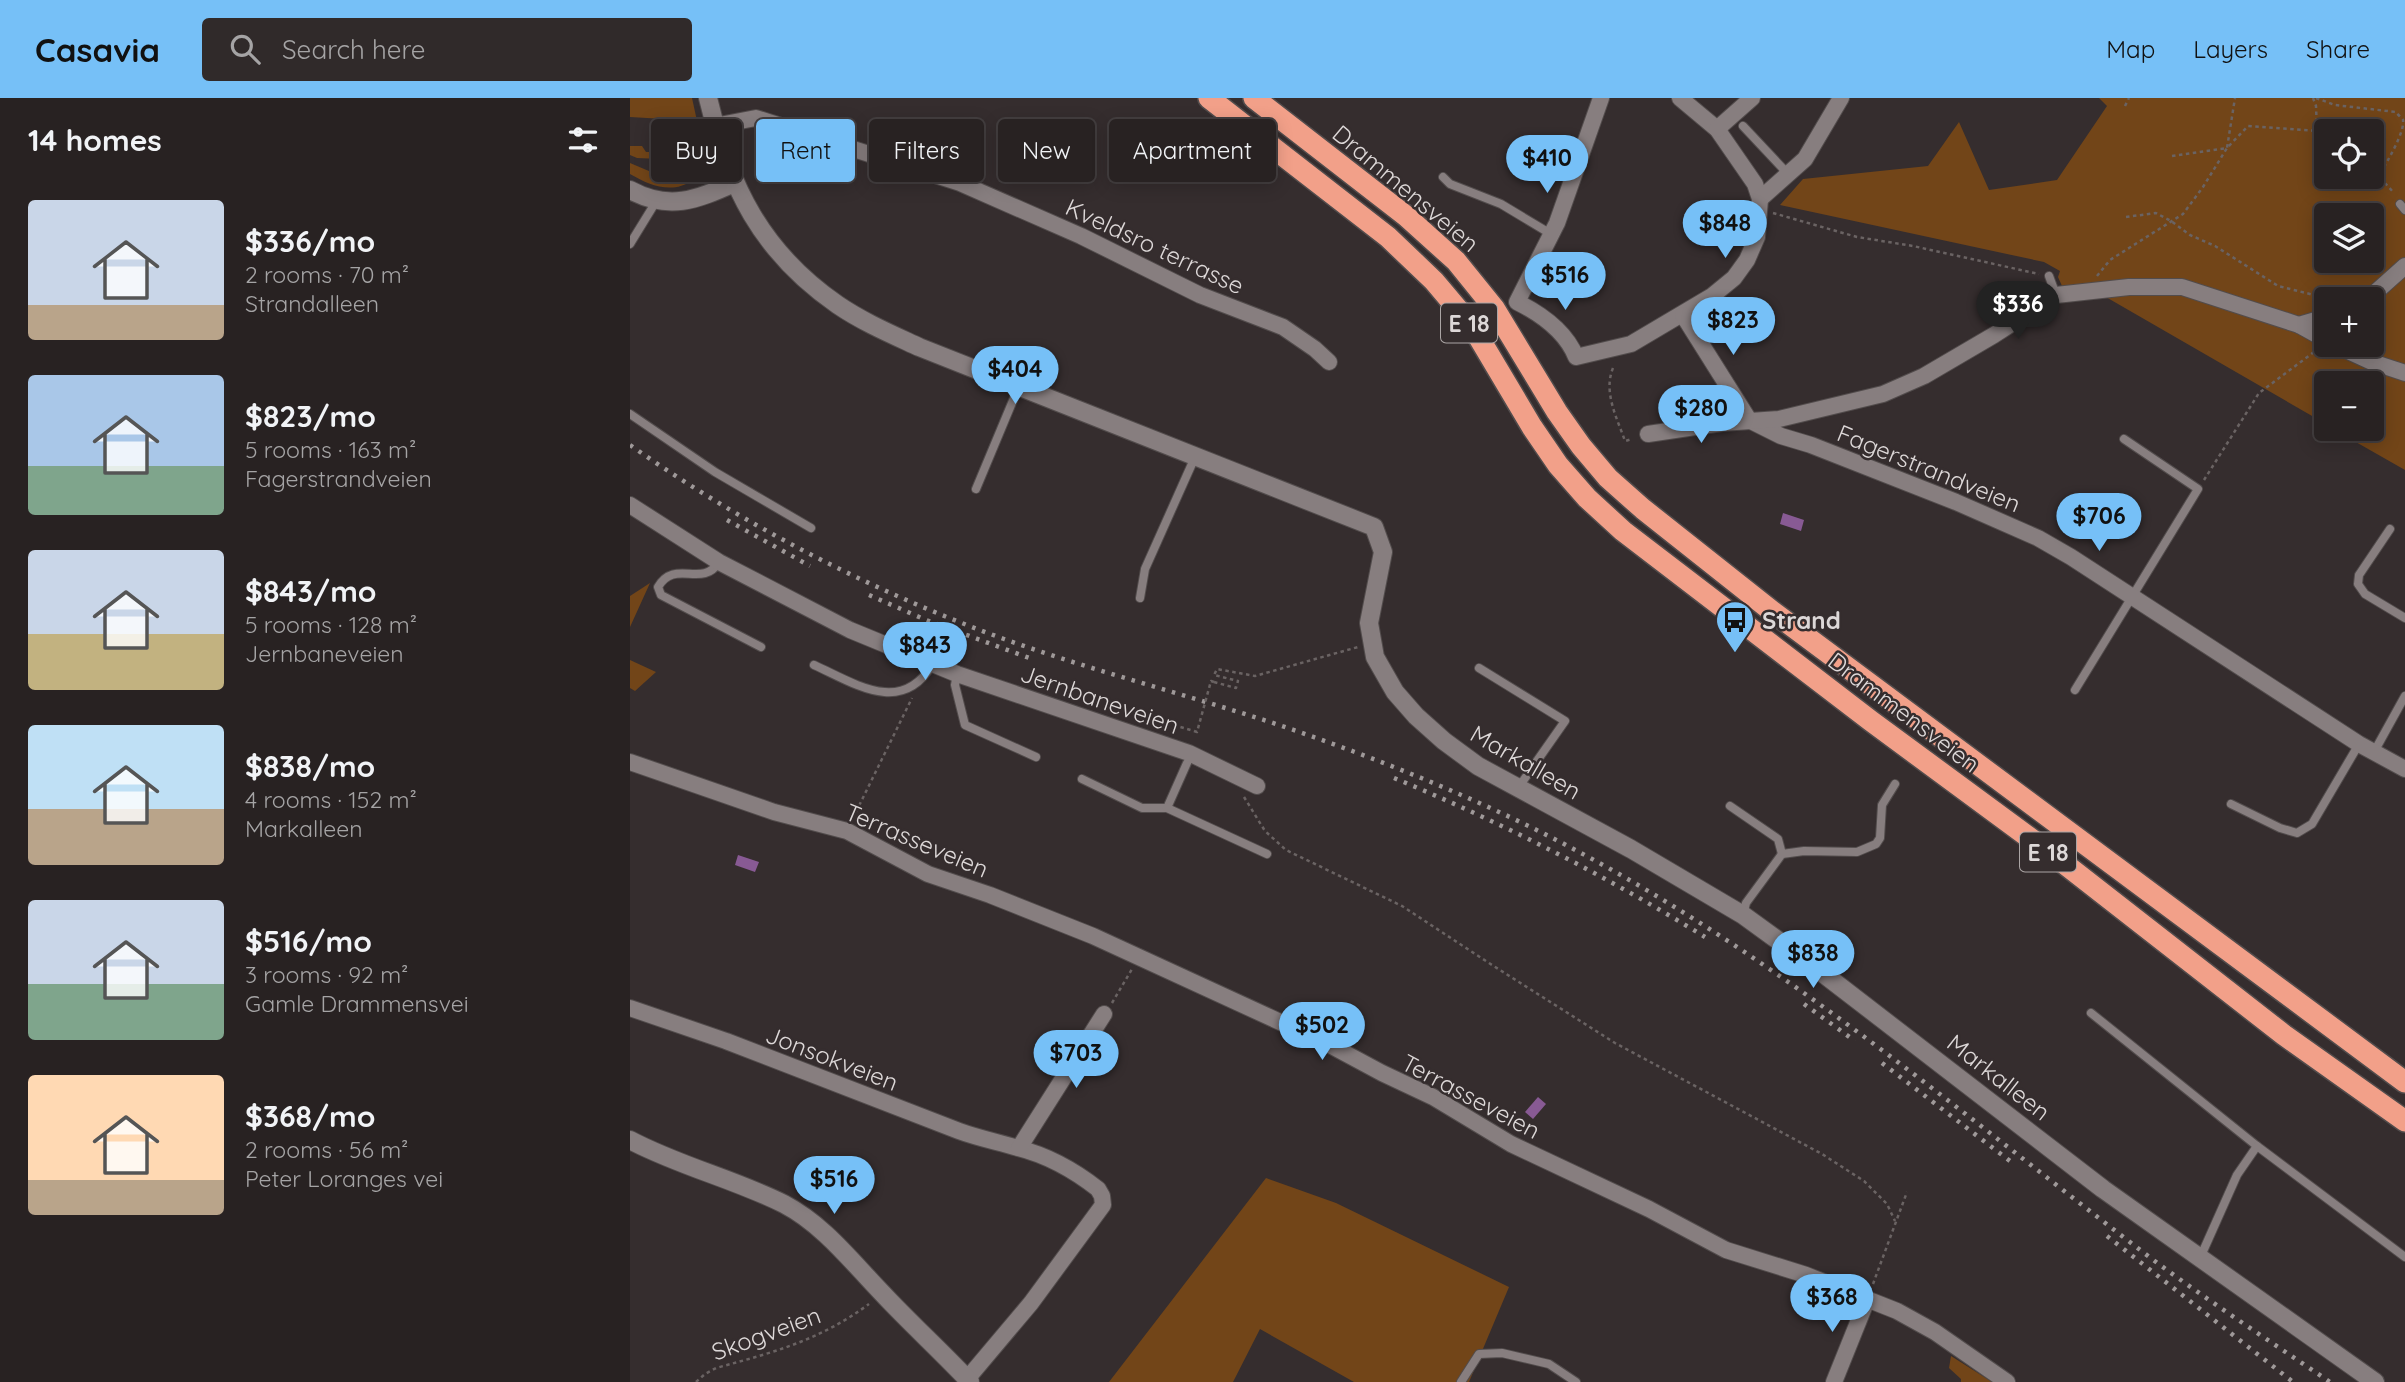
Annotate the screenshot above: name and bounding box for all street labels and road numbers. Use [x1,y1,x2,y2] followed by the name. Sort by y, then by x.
[1327,118,1485,258] street label: Drammensveien
[1061,192,1249,300] street label: Kveldsro terrasse
[1441,304,1497,342] road number: E 18
[1833,418,2025,518] street label: Fagerstrandveien
[1822,645,1986,779] street label: Drammensveien
[1017,658,1183,740] street label: Jernbaneveien
[1465,718,1587,806] street label: Markalleen
[841,796,993,884] street label: Terrasseveien
[2020,832,2076,872] road number: E 18
[762,1019,902,1097] street label: Jonsokveien
[1941,1027,2057,1127] street label: Markalleen
[1397,1047,1545,1145] street label: Terrasseveien
[707,1299,825,1367] street label: Skogveien

